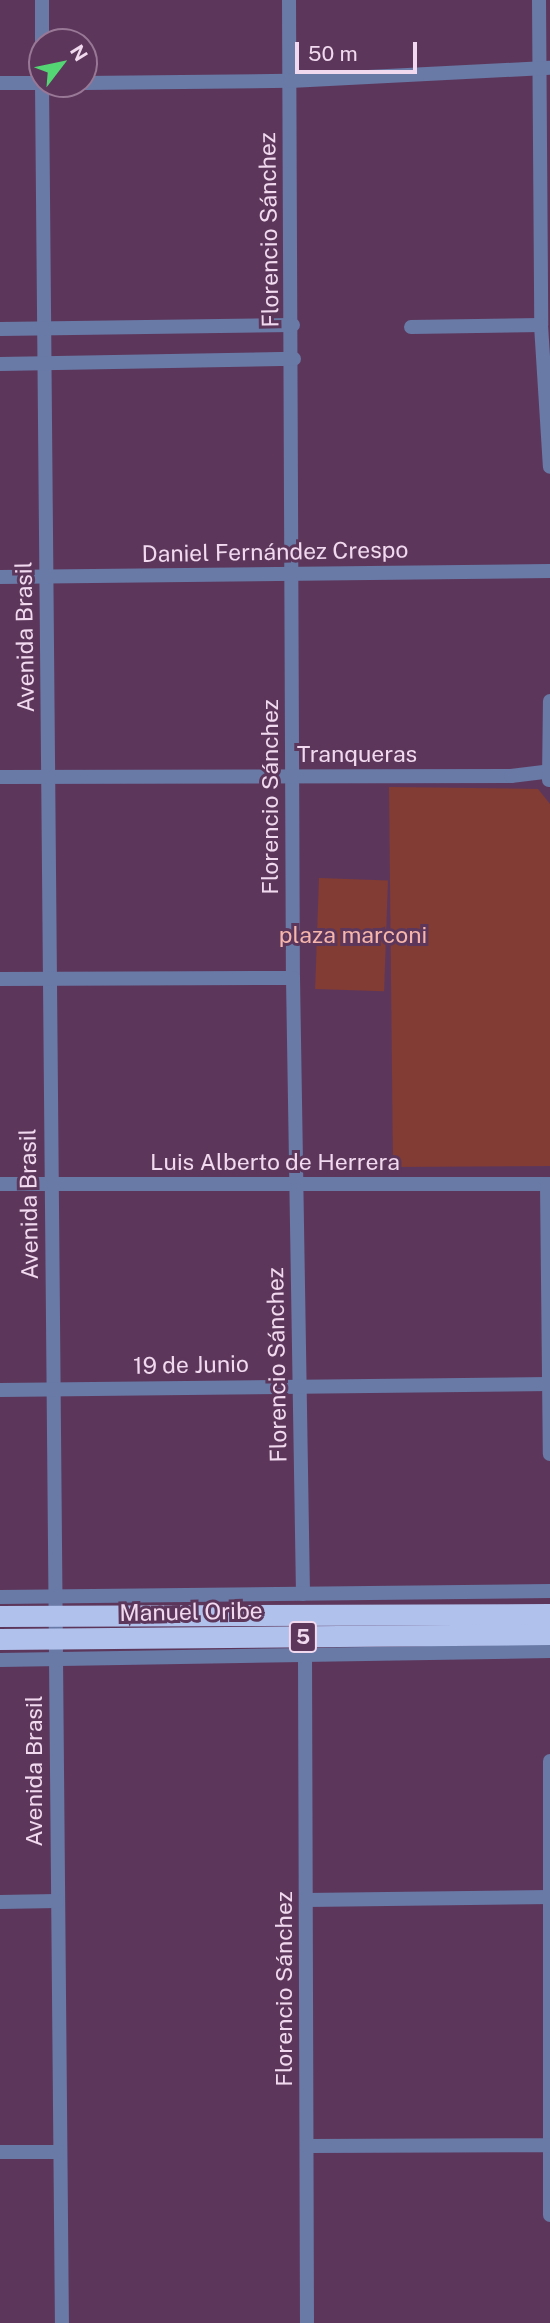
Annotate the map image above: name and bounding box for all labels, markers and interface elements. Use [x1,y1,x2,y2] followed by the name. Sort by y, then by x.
[28,28,98,98] north arrow
[298,28,420,72] scale bar
[66,41,92,65] text: N
[308,41,358,66] text: 50 m
[253,132,285,328] street label: Florencio Sánchez
[141,536,409,568] street label: Daniel Fernández Crespo
[10,561,40,713] street label: Avenida Brasil
[256,699,284,895] street label: Florencio Sánchez
[297,740,417,768] street label: Tranqueras
[279,921,427,949] park label: plaza marconi
[14,1128,44,1280] street label: Avenida Brasil
[150,1148,400,1176] street label: Luis Alberto de Herrera
[261,1267,293,1463] street label: Florencio Sánchez
[133,1350,249,1380] street label: 19 de Junio
[119,1597,263,1627] street label: Manuel Oribe
[287,1620,319,1654] road number: 5
[20,1695,48,1847] street label: Avenida Brasil
[270,1891,298,2087] street label: Florencio Sánchez

